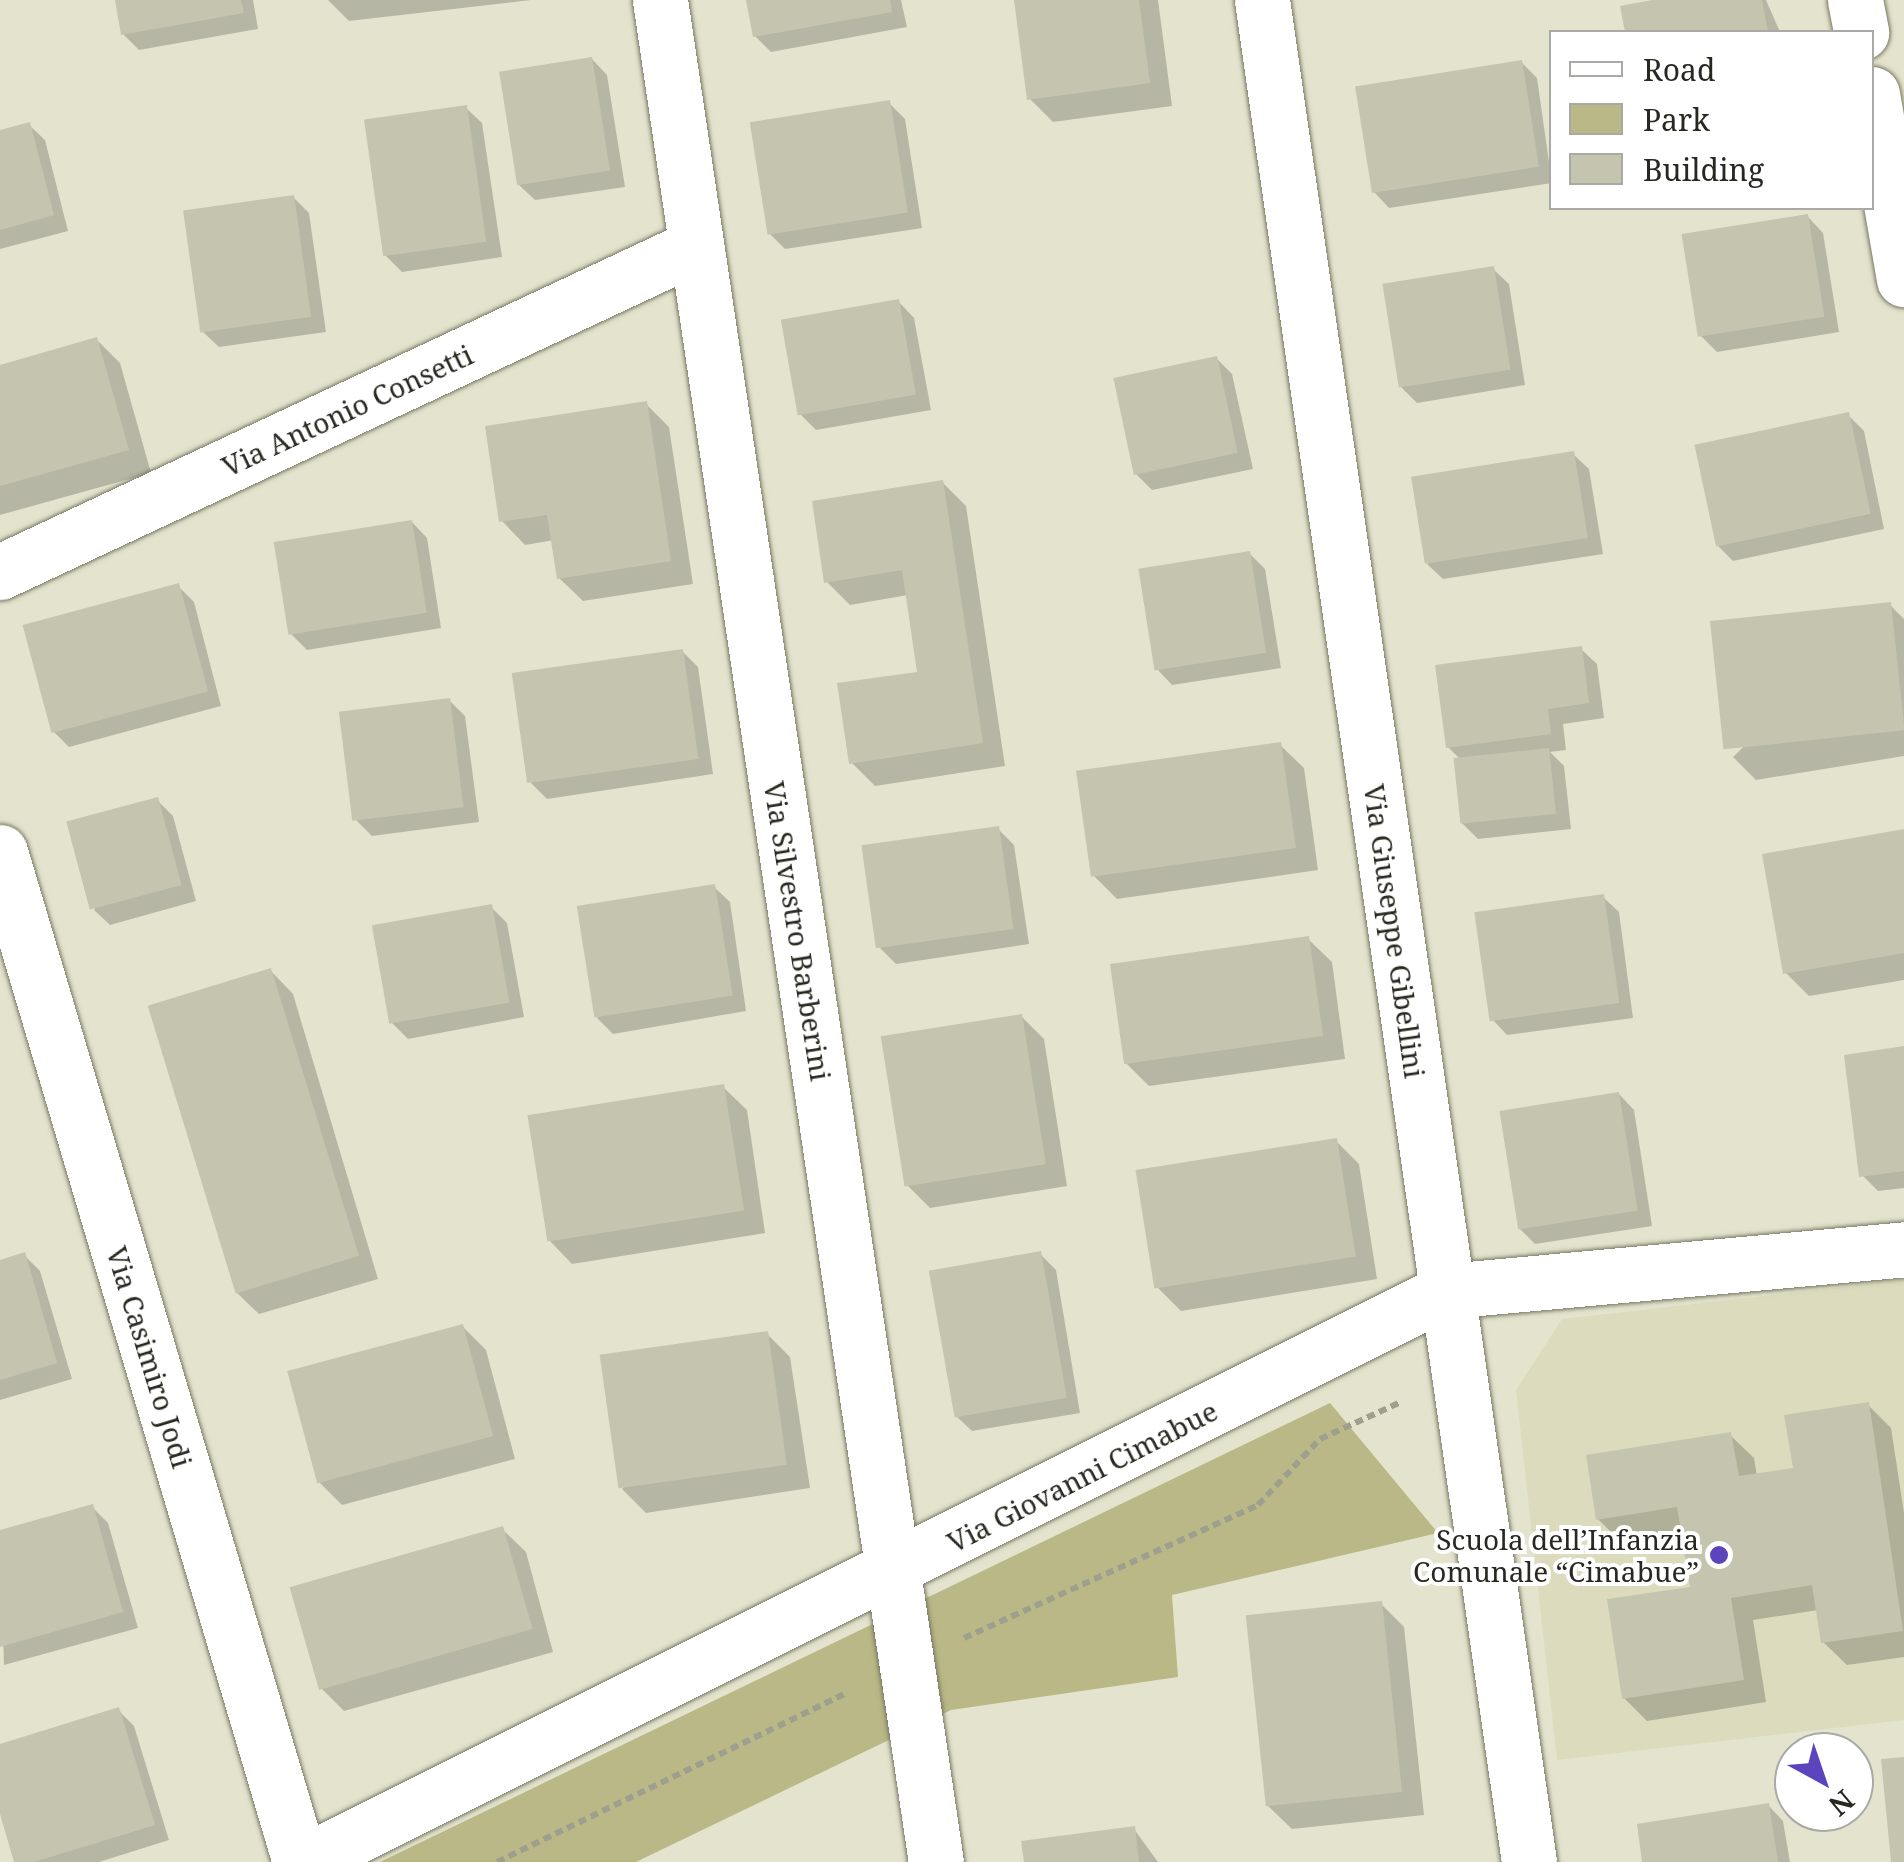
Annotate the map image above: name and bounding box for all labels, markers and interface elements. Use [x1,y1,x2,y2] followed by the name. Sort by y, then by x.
[1549,30,1874,210] legend
[1643,49,1715,90] text: Road
[1643,99,1710,140] text: Park
[1643,149,1764,190] text: Building
[216,337,478,483] street label: Via Antonio Consetti
[758,779,838,1083] street label: Via Silvestro Barberini
[1358,782,1432,1080] street label: Via Giuseppe Gibellini
[100,1242,200,1472] street label: Via Casimiro Jodi
[941,1393,1223,1559] street label: Via Giovanni Cimabue
[1413,1522,1699,1588] place label: Scuola dell’Infanzia Comunale “Cimabue”
[1708,1544,1730,1566] marker: Scuola dell’Infanzia Comunale “Cimabue”
[1774,1732,1874,1832] north arrow
[1821,1782,1863,1825] text: N

